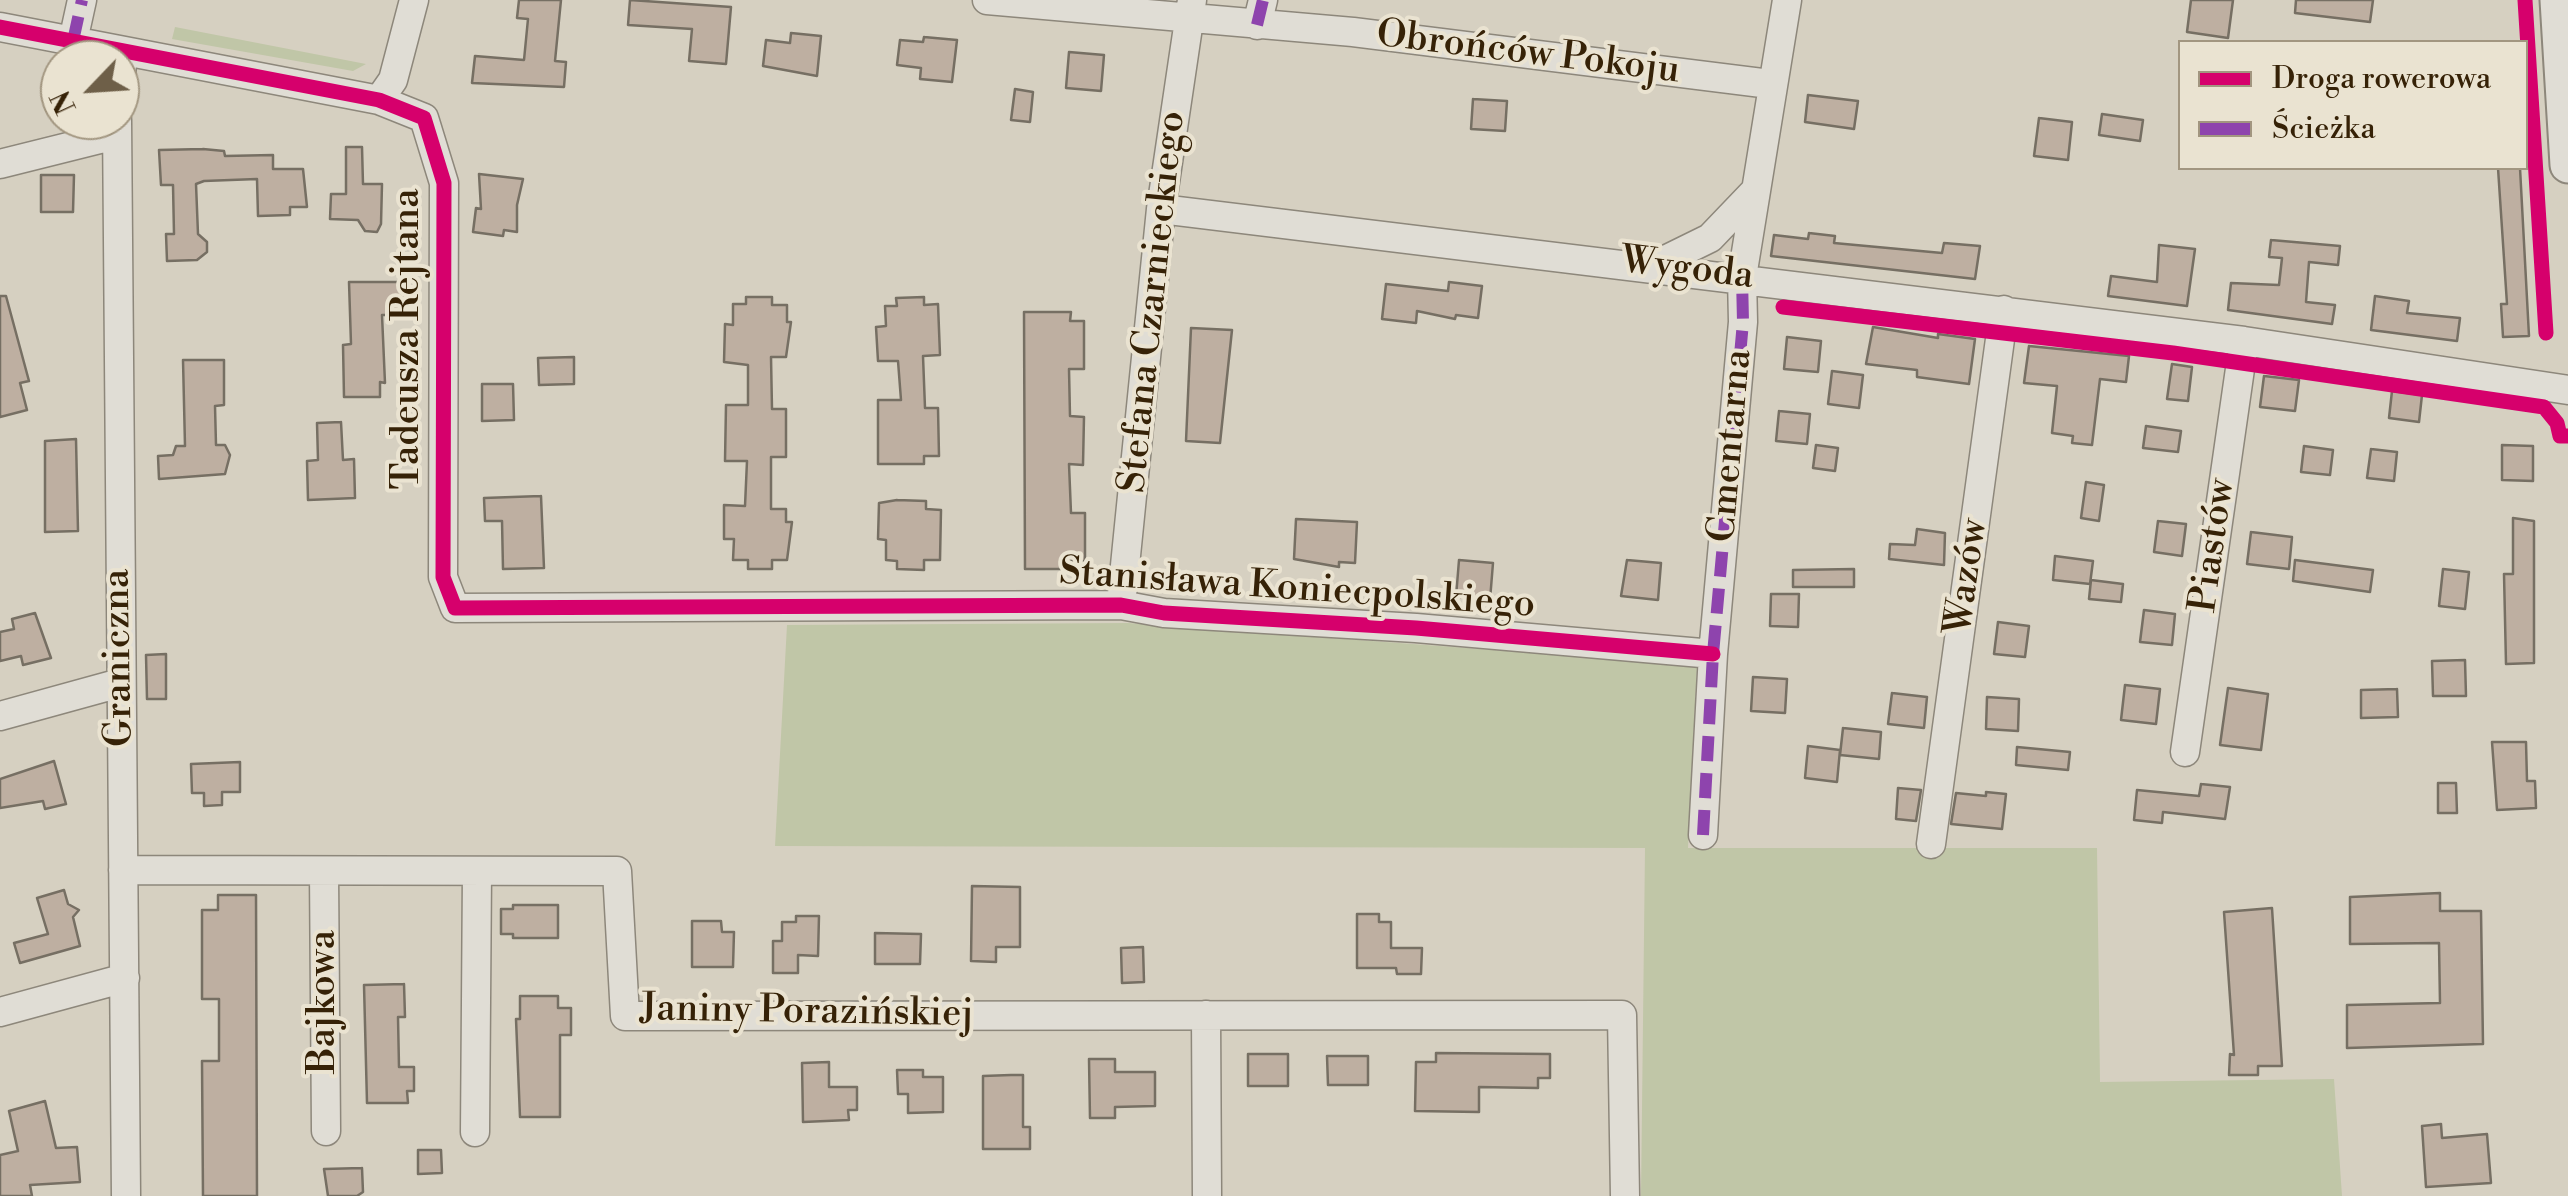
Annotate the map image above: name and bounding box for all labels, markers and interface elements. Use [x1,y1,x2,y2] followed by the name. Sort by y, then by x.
[1374,13,1682,95] street label: Obrońców Pokoju
[40,40,140,140] north arrow
[2178,40,2528,170] legend
[2272,60,2491,98] text: Droga rowerowa
[44,85,85,119] text: N
[1111,109,1197,495] street label: Stefana Czarnieckiego
[2272,110,2376,148] text: Ścieżka
[386,189,432,489] street label: Tadeusza Rejtana
[1618,239,1756,301] street label: Wygoda
[1701,348,1763,544] street label: Cmentarna
[2182,476,2246,616] street label: Piastów
[1937,516,1999,638] street label: Wazów
[1058,551,1536,629] street label: Stanisława Koniecpolskiego
[96,569,144,747] street label: Graniczna
[302,930,348,1074] street label: Bajkowa
[640,987,974,1039] street label: Janiny Porazińskiej

